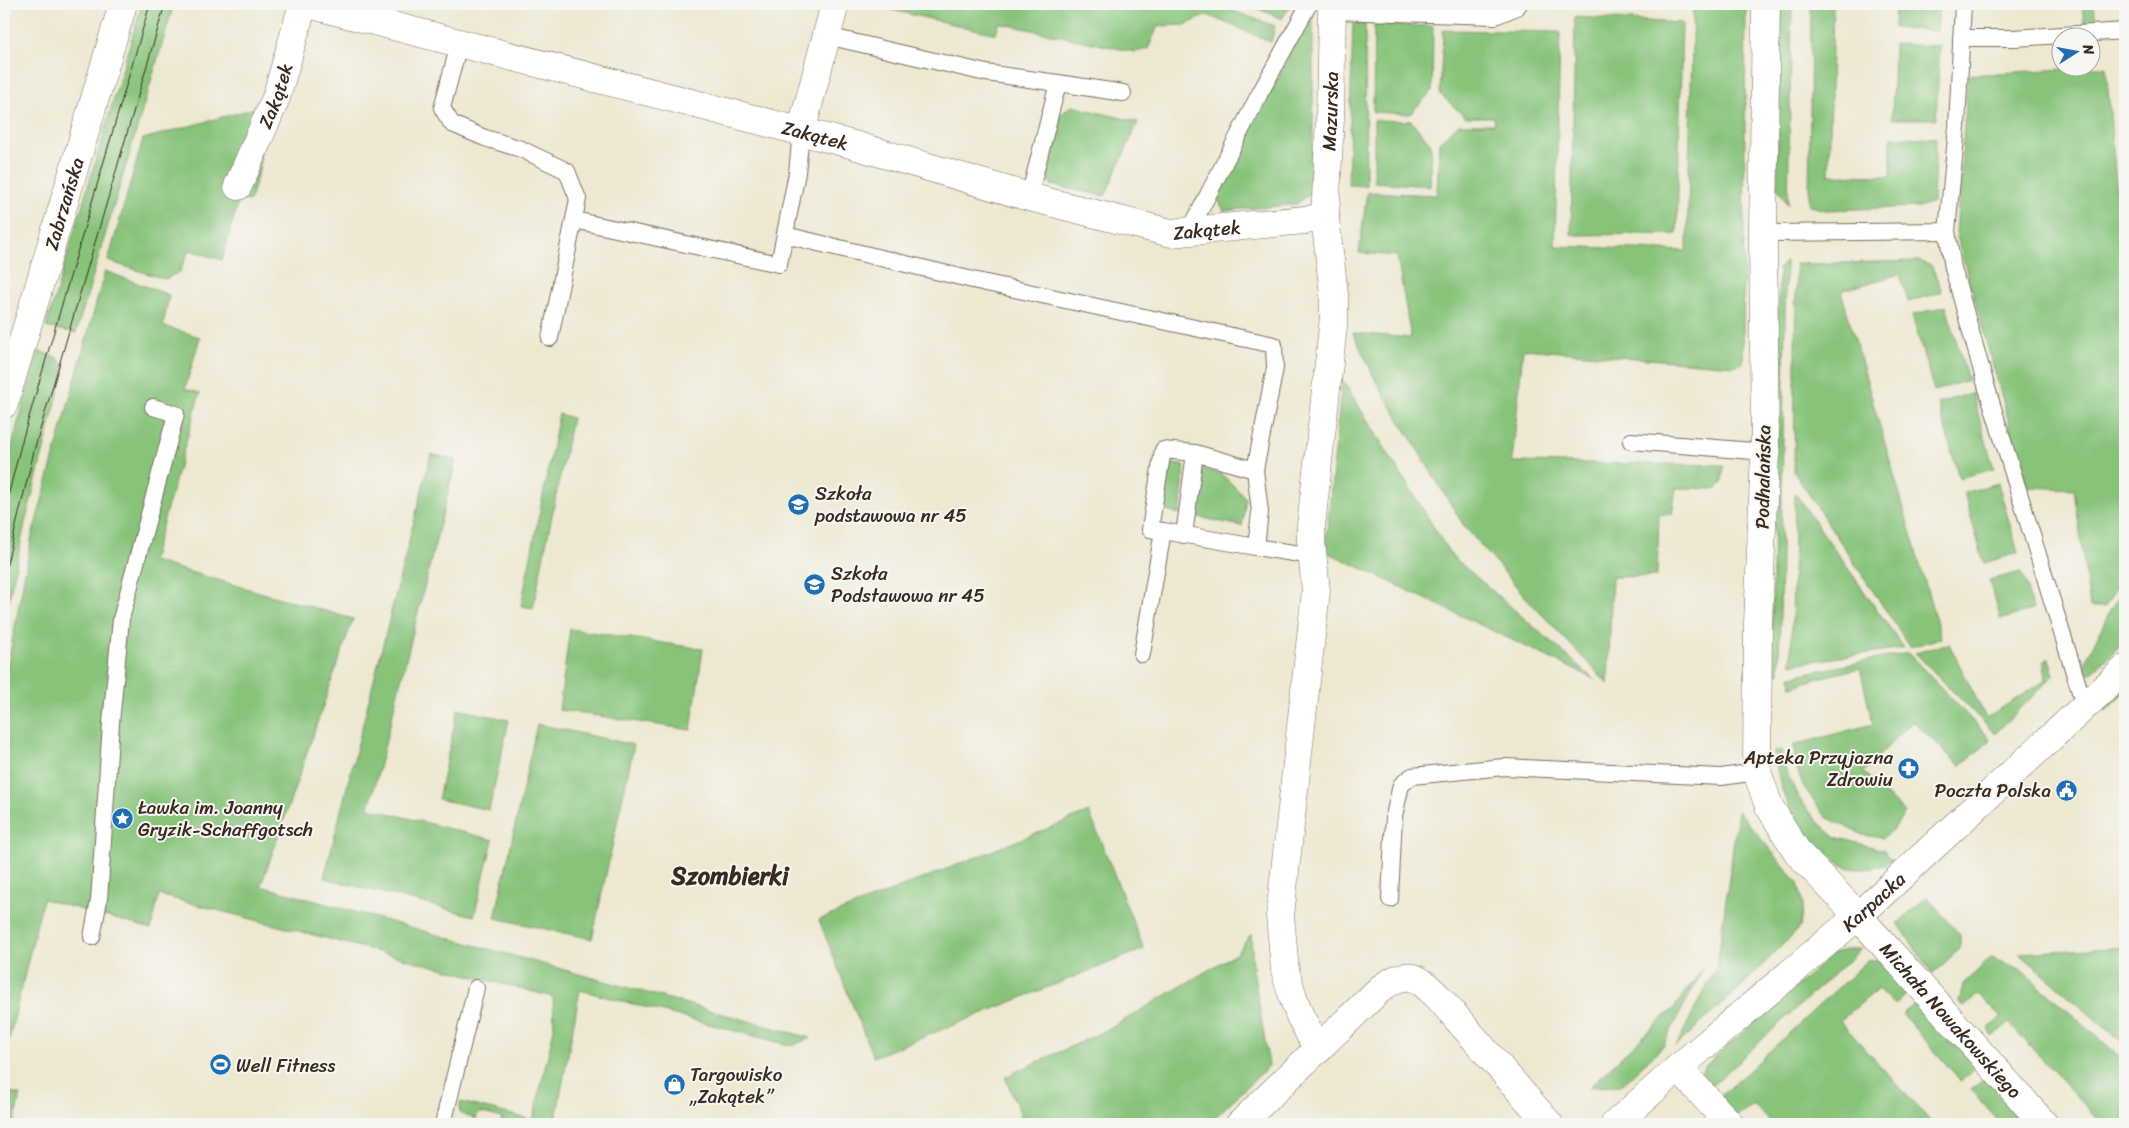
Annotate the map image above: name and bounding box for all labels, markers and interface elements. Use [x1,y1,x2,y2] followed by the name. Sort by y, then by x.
[2052,28,2102,78] north arrow
[2075,41,2102,57] text: N
[248,59,302,134] street label: Zakątek
[1312,71,1347,152] street label: Mazurska
[778,111,852,159] street label: Zakątek
[34,153,93,254] street label: Zabrzańska
[1172,210,1242,249] street label: Zakątek
[1746,424,1780,529] street label: Podhalańska
[814,477,967,532] place label: Szkoła podstawowa nr 45
[787,492,811,516] school or university icon: Szkoła podstawowa nr 45
[831,557,985,612] place label: Szkoła Podstawowa nr 45
[803,572,827,596] school or university icon: Szkoła Podstawowa nr 45
[1743,741,1893,796] place label: Apteka Przyjazna Zdrowiu
[1897,756,1921,780] pharmacy icon: Apteka Przyjazna Zdrowiu
[1934,774,2051,807] place label: Poczta Polska
[2055,778,2079,802] public building icon: Poczta Polska
[138,791,313,846] place label: Ławka im. Joanny Gryzik-Schaffgotsch
[110,806,134,830] place icon: Ławka im. Joanny Gryzik-Schaffgotsch
[670,855,790,897] district label: Szombierki
[1834,863,1914,940] street label: Karpacka
[1872,934,2030,1106] street label: Michała Nowakowskiego
[236,1049,336,1082] place label: Well Fitness
[208,1053,232,1077] sports icon: Well Fitness
[689,1058,783,1113] place label: Targowisko „Zakątek”
[662,1073,686,1097] shop icon: Targowisko „Zakątek”

